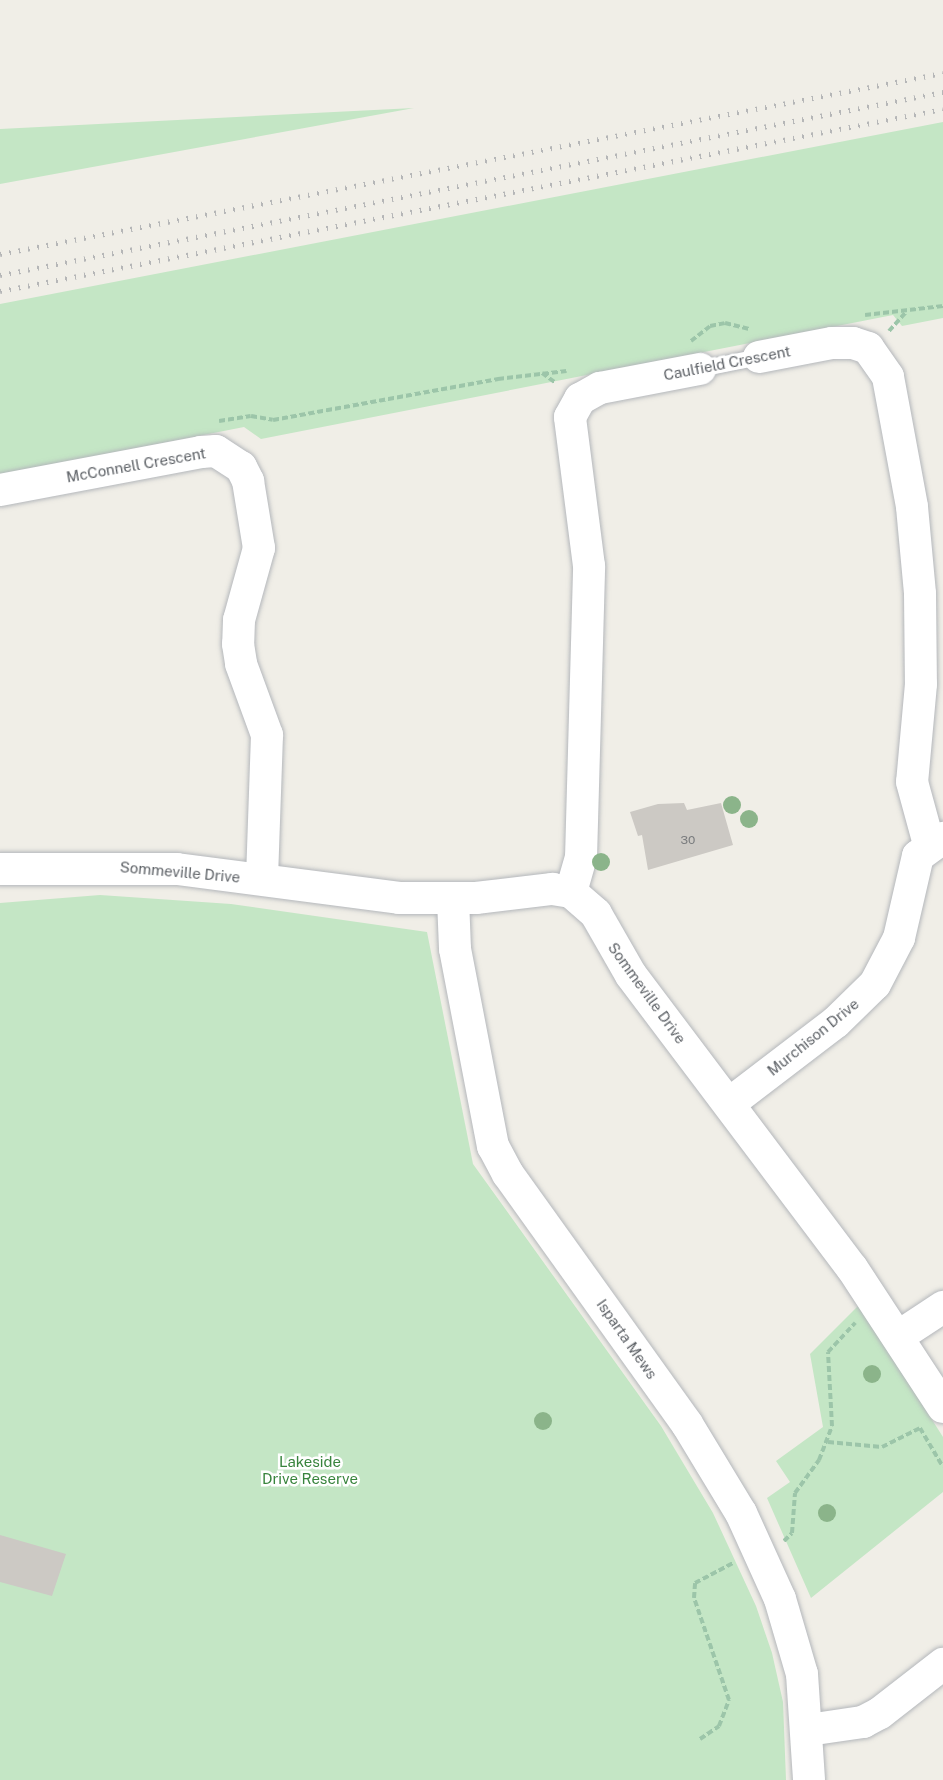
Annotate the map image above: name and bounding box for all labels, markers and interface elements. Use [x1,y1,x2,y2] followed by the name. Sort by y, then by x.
[662,342,792,384] street label: Caulfield Crescent
[65,444,207,486] street label: McConnell Crescent
[681,834,695,848] house number: 30
[119,858,241,886] street label: Sommeville Drive
[604,939,690,1047] street label: Sommeville Drive
[764,995,862,1079] street label: Murchison Drive
[593,1296,661,1382] street label: Isparta Mews
[262,1452,358,1487] park label: Lakeside Drive Reserve

